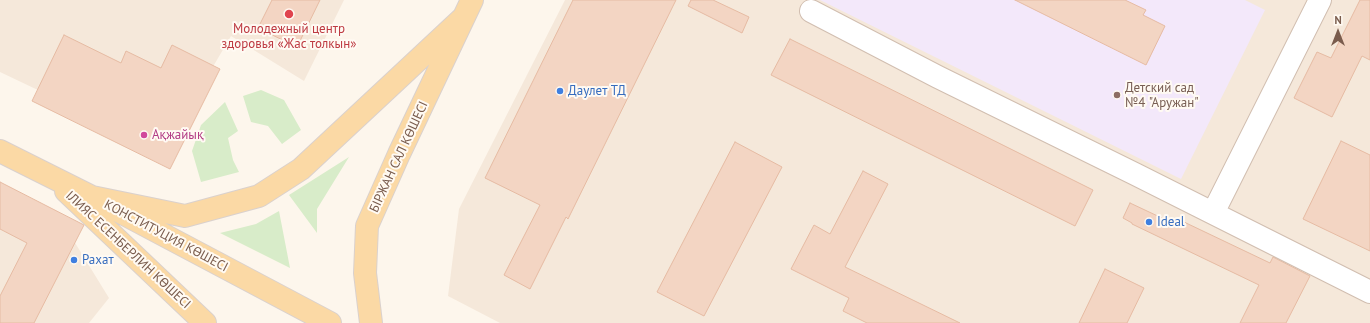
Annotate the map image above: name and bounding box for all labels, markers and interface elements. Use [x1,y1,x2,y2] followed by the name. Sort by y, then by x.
[283,8,295,20] marker: Молодежный центр здоровья «Жас толкын»
[1318,12,1358,52] north arrow
[1334,13,1342,27] text: N
[222,21,356,52] place label: Молодежный центр здоровья «Жас толкын»
[1125,80,1199,111] place label: Детский сад №4 "Аружан"
[568,83,626,99] place label: Даулет ТД
[555,86,565,96] marker: Даулет ТД
[1112,90,1122,100] marker: Детский сад №4 "Аружан"
[366,99,432,215] street label: БІРЖАН САЛ КӨШЕСІ
[152,127,203,143] place label: Ақжайық
[139,130,149,140] marker: Ақжайық
[62,188,194,312] street label: ІЛИЯС ЕСЕНБЕРЛИН КӨШЕСІ
[101,197,231,275] street label: КОНСТИТУЦИЯ КӨШЕСІ
[1157,214,1185,230] place label: Ideal
[1144,217,1154,227] marker: Ideal
[82,252,114,268] place label: Рахат
[69,255,79,265] marker: Рахат

